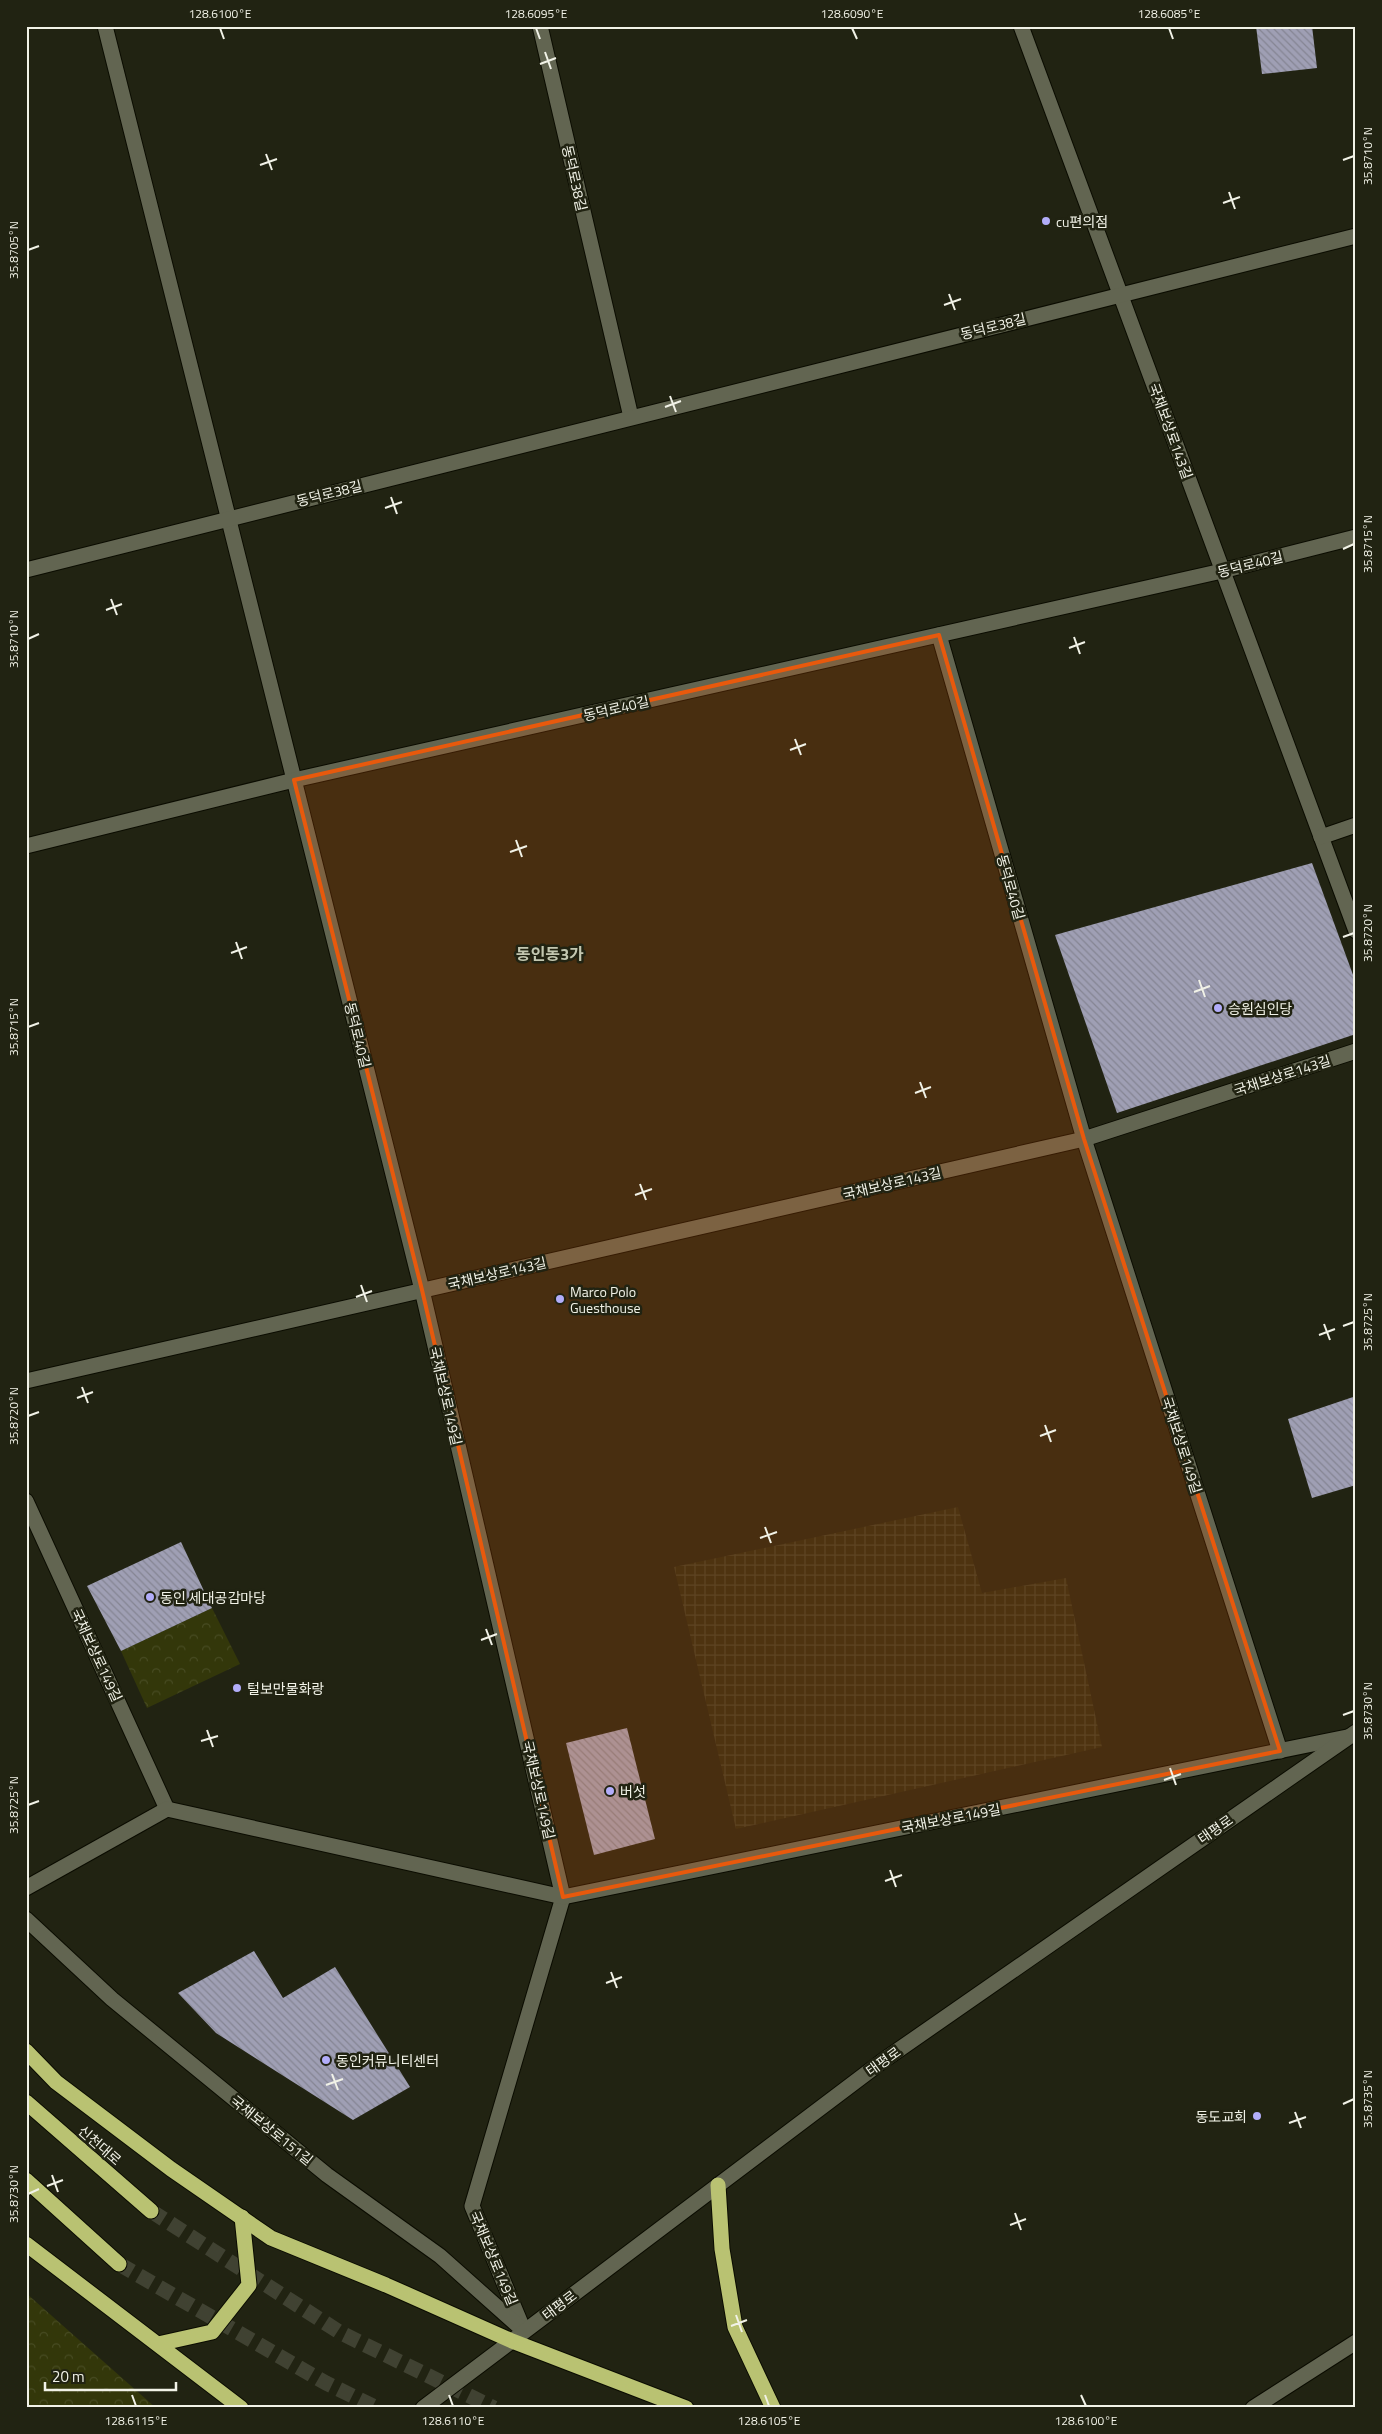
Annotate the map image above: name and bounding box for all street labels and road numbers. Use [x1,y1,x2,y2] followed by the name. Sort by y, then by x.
[557,143,593,213] street label: 동덕로38길
[958,308,1028,344] street label: 동덕로38길
[1144,380,1198,482] street label: 국채보상로143길
[294,475,364,511] street label: 동덕로38길
[1215,546,1285,582] street label: 동덕로40길
[581,690,651,726] street label: 동덕로40길
[992,852,1030,922] street label: 동덕로40길
[340,1000,376,1070] street label: 동덕로40길
[1231,1049,1333,1101] street label: 국채보상로143길
[841,1161,943,1205] street label: 국채보상로143길
[446,1251,548,1295] street label: 국채보상로143길
[424,1345,468,1447] street label: 국채보상로149길
[1156,1394,1208,1496] street label: 국채보상로149길
[66,1605,128,1705] street label: 국채보상로149길
[517,1739,561,1841] street label: 국채보상로149길
[900,1798,1002,1838] street label: 국채보상로149길
[1193,1809,1237,1849] street label: 태평로
[861,2041,905,2081] street label: 태평로
[226,2090,318,2170] street label: 국채보상로151길
[74,2120,126,2170] street label: 신천대로
[465,2207,523,2309] street label: 국채보상로149길
[537,2285,581,2325] street label: 태평로

